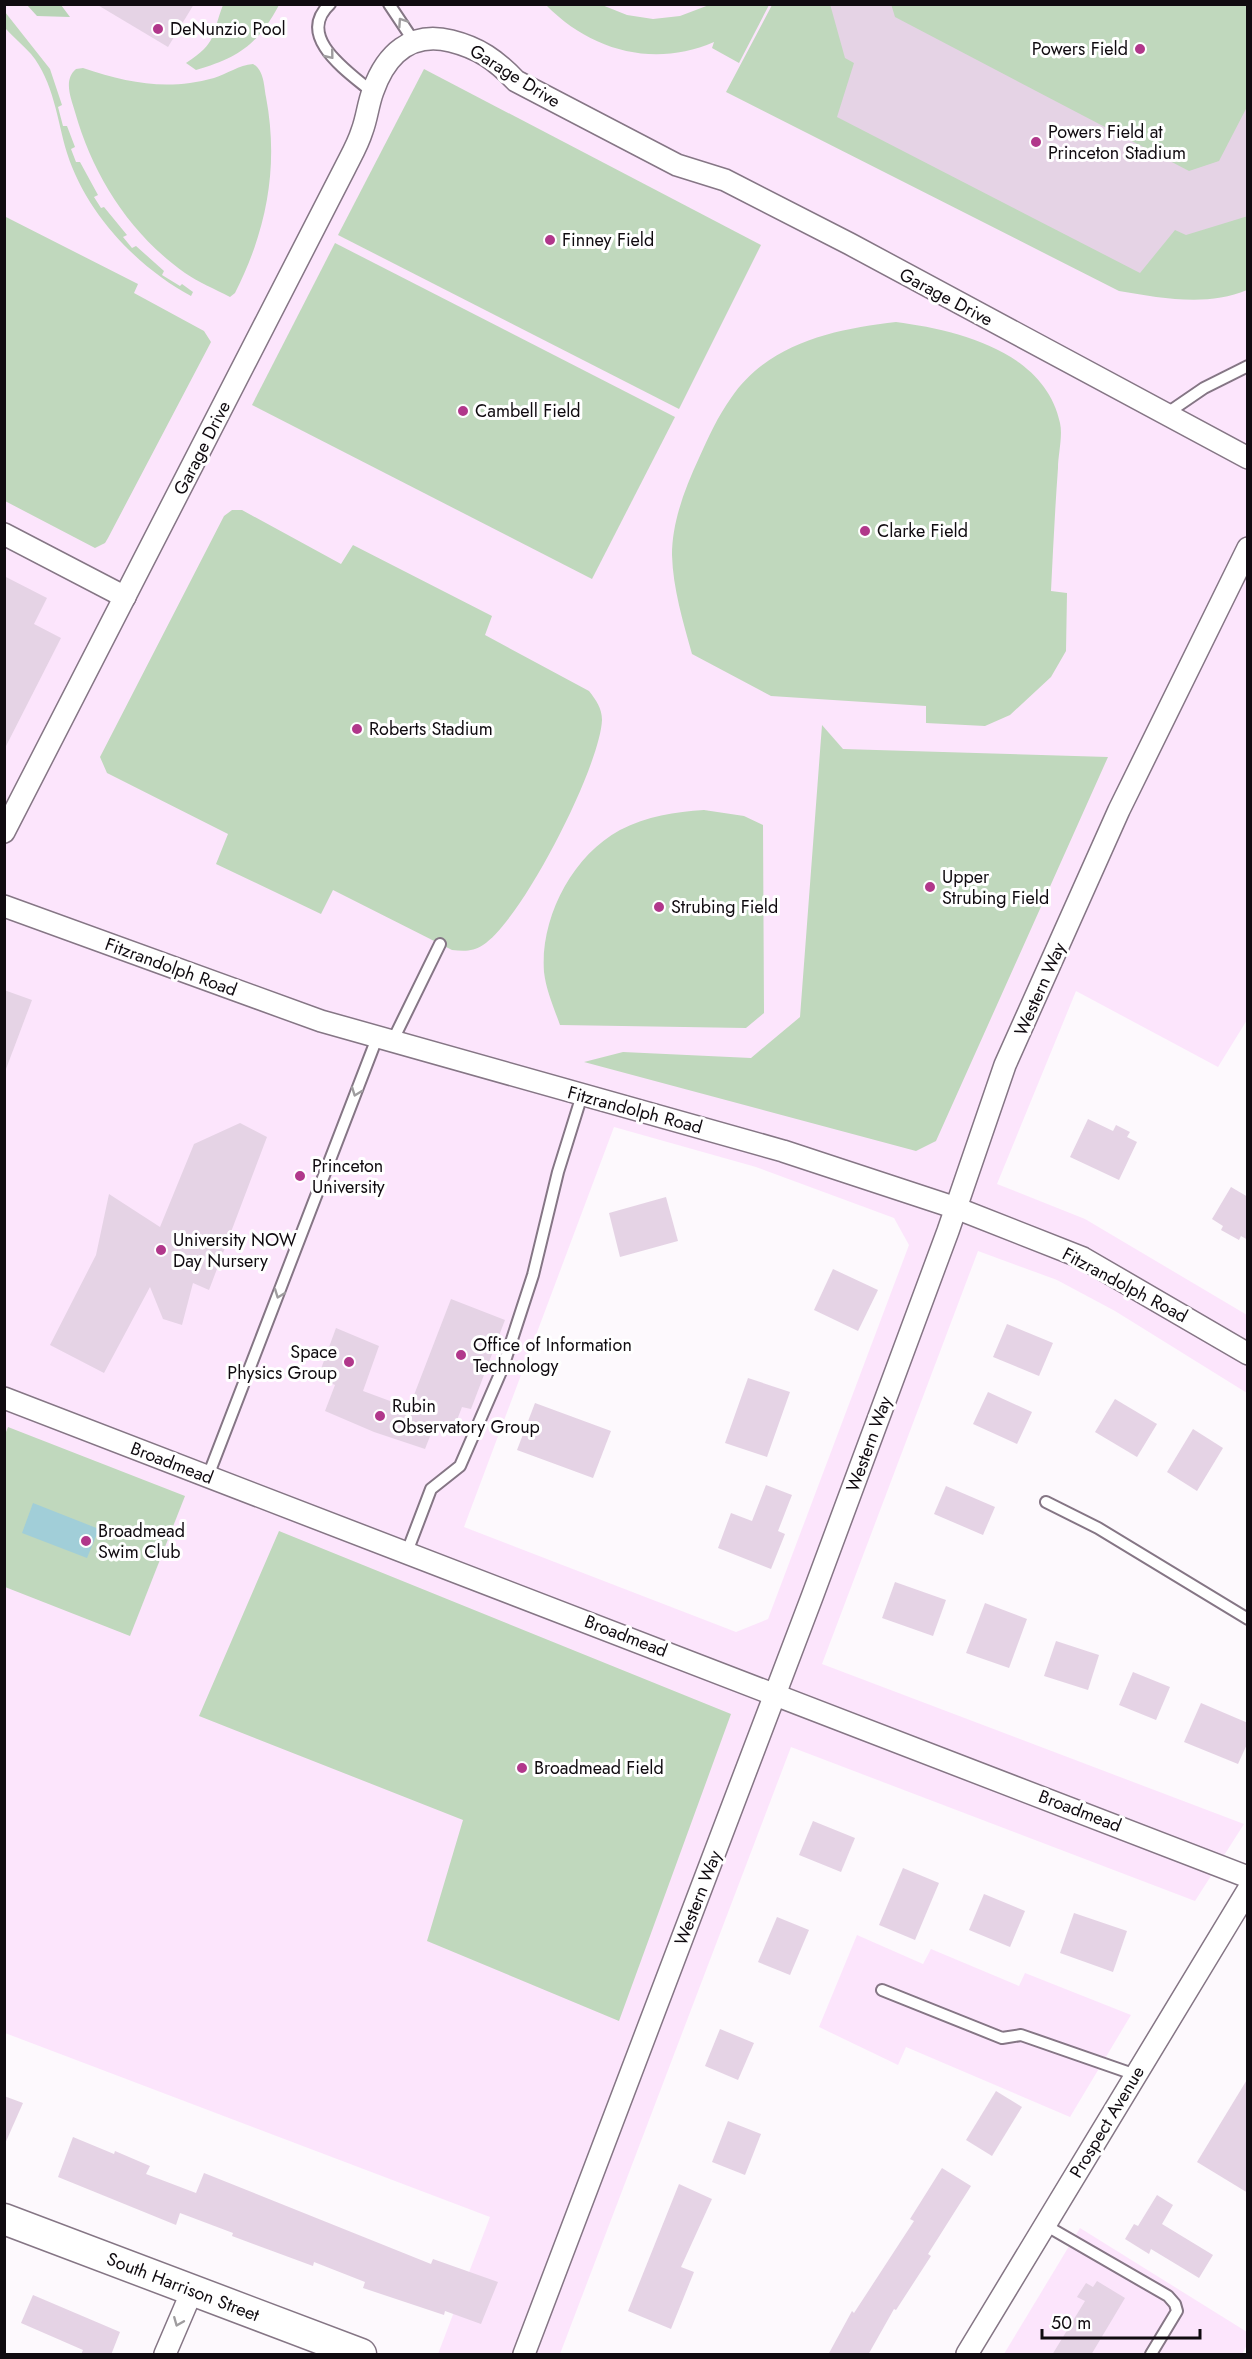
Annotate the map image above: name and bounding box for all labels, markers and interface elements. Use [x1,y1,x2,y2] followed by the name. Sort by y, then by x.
[170,16,286,42] place label: DeNunzio Pool
[398,18,409,29] one-way arrow
[151,22,165,36] marker: DeNunzio Pool
[1032,36,1128,62] place label: Powers Field
[465,38,565,114] street label: Garage Drive
[1133,42,1147,56] marker: Powers Field
[323,48,334,59] one-way arrow
[1048,119,1186,166] place label: Powers Field at Princeton Stadium
[1029,135,1043,149] marker: Powers Field at Princeton Stadium
[562,227,654,253] place label: Finney Field
[543,233,557,247] marker: Finney Field
[895,261,997,333] street label: Garage Drive
[167,396,237,500] street label: Garage Drive
[475,398,581,424] place label: Cambell Field
[456,404,470,418] marker: Cambell Field
[877,518,968,544] place label: Clarke Field
[858,524,872,538] marker: Clarke Field
[369,716,493,742] place label: Roberts Stadium
[350,722,364,736] marker: Roberts Stadium
[942,864,1049,911] place label: Upper Strubing Field
[923,880,937,894] marker: Upper Strubing Field
[671,894,778,920] place label: Strubing Field
[652,900,666,914] marker: Strubing Field
[101,931,241,1003] street label: Fitzrandolph Road
[1008,938,1072,1040] street label: Western Way
[565,1079,705,1141] street label: Fitzrandolph Road
[350,1087,363,1097] one-way arrow
[312,1153,385,1200] place label: Princeton University
[293,1169,307,1183] marker: Princeton University
[173,1227,297,1274] place label: University NOW Day Nursery
[1058,1241,1192,1329] street label: Fitzrandolph Road
[154,1243,168,1257] marker: University NOW Day Nursery
[273,1288,286,1299] one-way arrow
[473,1332,632,1379] place label: Office of Information Technology
[227,1339,337,1386] place label: Space Physics Group
[454,1348,468,1362] marker: Office of Information Technology
[342,1355,356,1369] marker: Space Physics Group
[840,1392,898,1495] street label: Western Way
[392,1393,540,1440] place label: Rubin Observatory Group
[373,1409,387,1423] marker: Rubin Observatory Group
[127,1435,217,1491] street label: Broadmead
[98,1518,185,1565] place label: Broadmead Swim Club
[79,1534,93,1548] marker: Broadmead Swim Club
[581,1608,671,1664] street label: Broadmead
[534,1755,664,1781] place label: Broadmead Field
[515,1761,529,1775] marker: Broadmead Field
[1035,1783,1125,1839] street label: Broadmead
[668,1847,728,1949] street label: Western Way
[1063,2061,1151,2183] street label: Prospect Avenue
[103,2246,264,2328] street label: South Harrison Street
[1042,2302,1200,2340] scale bar
[1051,2310,1091,2336] text: 50 m
[172,2317,185,2327] one-way arrow

